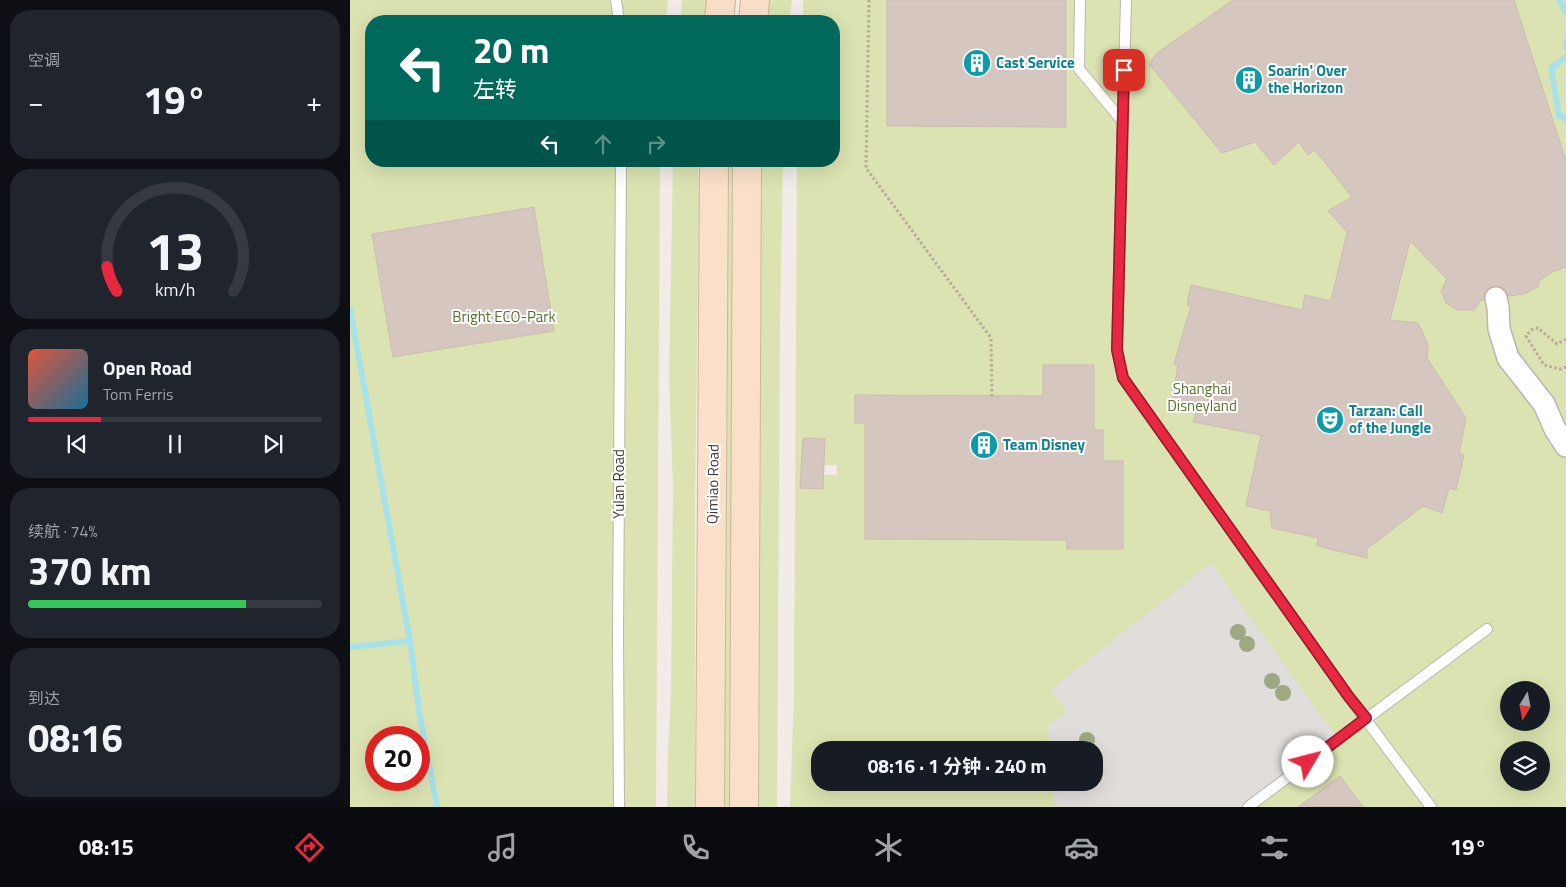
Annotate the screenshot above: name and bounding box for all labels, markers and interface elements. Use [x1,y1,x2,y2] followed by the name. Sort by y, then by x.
[473,23,549,77] text: 20 m
[390,35,455,100] icon: left
[28,48,60,72] text: 空调
[962,48,992,78] building icon: Cast Service
[1103,49,1145,91] pin
[996,51,1075,74] place label: Cast Service
[1110,56,1138,84] icon: arrive
[1268,59,1347,99] place label: Soarin' Over the Horizon
[1234,65,1264,95] building icon: Soarin' Over the Horizon
[143,71,207,129] text: 19°
[473,72,517,106] text: 左转
[28,80,44,123] text: −
[306,80,322,123] text: +
[536,130,564,158] icon: left
[589,130,617,158] icon: ahead
[642,130,670,158] icon: right
[146,211,204,290] text: 13
[155,276,195,303] text: km/h
[452,305,556,328] park label: Bright ECO-Park
[103,353,192,382] text: Open Road
[1167,377,1237,417] park label: Shanghai Disneyland
[103,382,174,406] text: Tom Ferris
[1349,399,1432,439] place label: Tarzan: Call of the Jungle
[1315,405,1345,435] theatre icon: Tarzan: Call of the Jungle
[63,430,91,458] icon: previous
[161,430,189,458] icon: pause
[259,430,287,458] icon: next
[969,430,999,460] building icon: Team Disney
[1003,433,1085,456] place label: Team Disney
[700,444,725,524] street label: Qimiao Road
[607,449,630,519] street label: Yulan Road
[28,519,97,543] text: 续航 · 74%
[28,542,152,600] text: 370 km
[1500,681,1550,731] north arrow
[1500,681,1550,791] map controls
[28,686,60,710] text: 到达
[28,709,123,767] text: 08:16
[365,726,430,791] speed limit sign: 20
[1281,735,1333,787] position arrow
[1500,741,1550,791] button: layers
[868,751,1046,780] text: 08:16 · 1 分钟 · 240 m
[79,830,134,864] text: 08:15
[292,830,327,865] icon: directions
[485,830,520,865] icon: music
[678,830,713,865] icon: phone
[871,830,906,865] icon: climate
[1064,830,1099,865] icon: car
[1257,830,1292,865] icon: filters
[1450,830,1487,864] text: 19°

